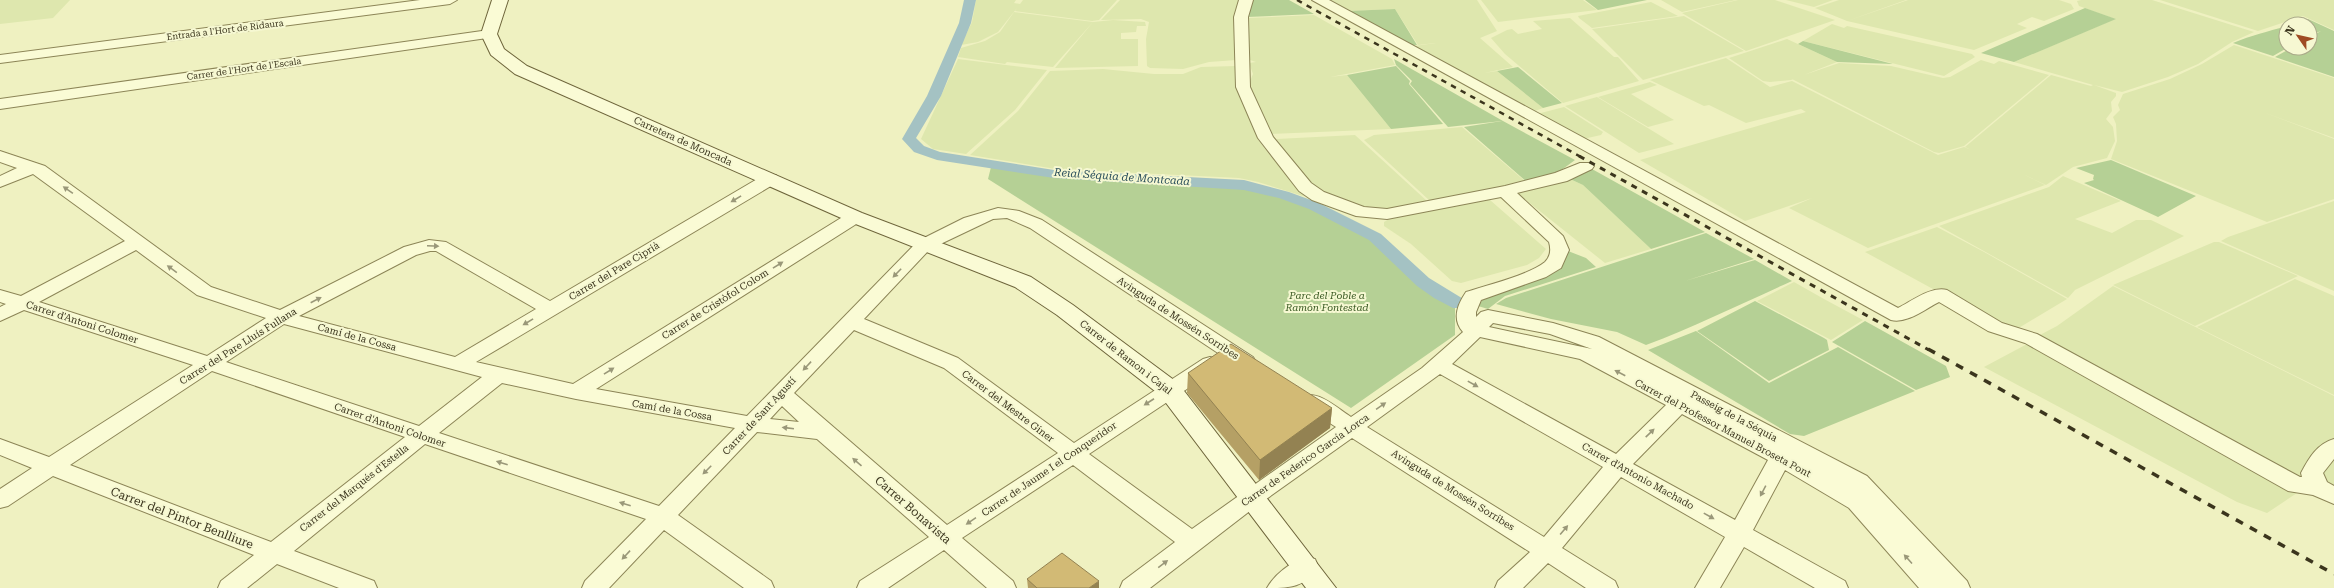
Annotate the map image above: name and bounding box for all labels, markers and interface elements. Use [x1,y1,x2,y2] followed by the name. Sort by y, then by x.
[2278,16,2318,56] north arrow
[166,18,284,42] street label: Entrada a l'Hort de Ridaura
[2282,23,2298,38] text: N
[186,56,302,82] street label: Carrer de l'Hort de l'Escala
[632,114,734,168] street label: Carretera de Moncada
[1053,166,1191,188] water label: Reial Séquia de Montcada
[63,186,73,194] one-way arrow
[730,195,742,202] one-way arrow
[567,239,662,302] street label: Carrer del Pare Ciprià
[427,243,440,249] one-way arrow
[773,261,783,269] one-way arrow
[166,264,177,273] one-way arrow
[660,267,770,341] street label: Carrer de Cristòfol Colom
[892,268,902,278] one-way arrow
[1115,274,1241,362] street label: Avinguda de Mossén Sorribes
[1284,290,1369,313] park label: Parc del Poble a Ramón Fontestad
[310,296,321,303] one-way arrow
[25,299,139,345] street label: Carrer d'Antoni Colomer
[178,305,299,387] street label: Carrer del Pare Lluís Fullana
[1078,318,1174,396] street label: Carrer de Ramon i Cajal
[522,319,534,326] one-way arrow
[316,321,398,353] street label: Camí de la Cossa
[802,361,811,371] one-way arrow
[604,367,614,375] one-way arrow
[960,368,1056,444] street label: Carrer del Mestre Giner
[1615,370,1626,376] one-way arrow
[720,375,798,457] street label: Carrer de Sant Agustí
[1633,377,1813,479] street label: Carrer del Professor Manuel Broseta Pont
[1467,381,1479,387] one-way arrow
[1689,388,1780,444] street label: Passeig de la Séquia
[631,398,713,423] street label: Camí de la Cossa
[1143,399,1155,406] one-way arrow
[333,401,447,449] street label: Carrer d'Antoni Colomer
[1376,402,1386,410] one-way arrow
[1239,411,1371,508] street label: Carrer de Federico García Lorca
[979,420,1119,518] street label: Carrer de Jaume I el Conqueridor
[782,425,794,431] one-way arrow
[1645,429,1655,438] one-way arrow
[1580,440,1696,512] street label: Carrer d'Antonio Machado
[297,442,411,534] street label: Carrer del Marqués d'Estella
[1389,447,1517,533] street label: Avinguda de Mossén Sorribes
[852,457,863,466] one-way arrow
[496,460,508,466] one-way arrow
[703,465,712,475] one-way arrow
[872,473,954,547] street label: Carrer Bonavista
[109,484,256,552] street label: Carrer del Pintor Benlliure
[1759,486,1766,497] one-way arrow
[619,501,631,507] one-way arrow
[1703,512,1714,519] one-way arrow
[966,517,976,525] one-way arrow
[1559,525,1568,536] one-way arrow
[621,550,631,560] one-way arrow
[1903,554,1913,564] one-way arrow
[1157,560,1168,569] one-way arrow

